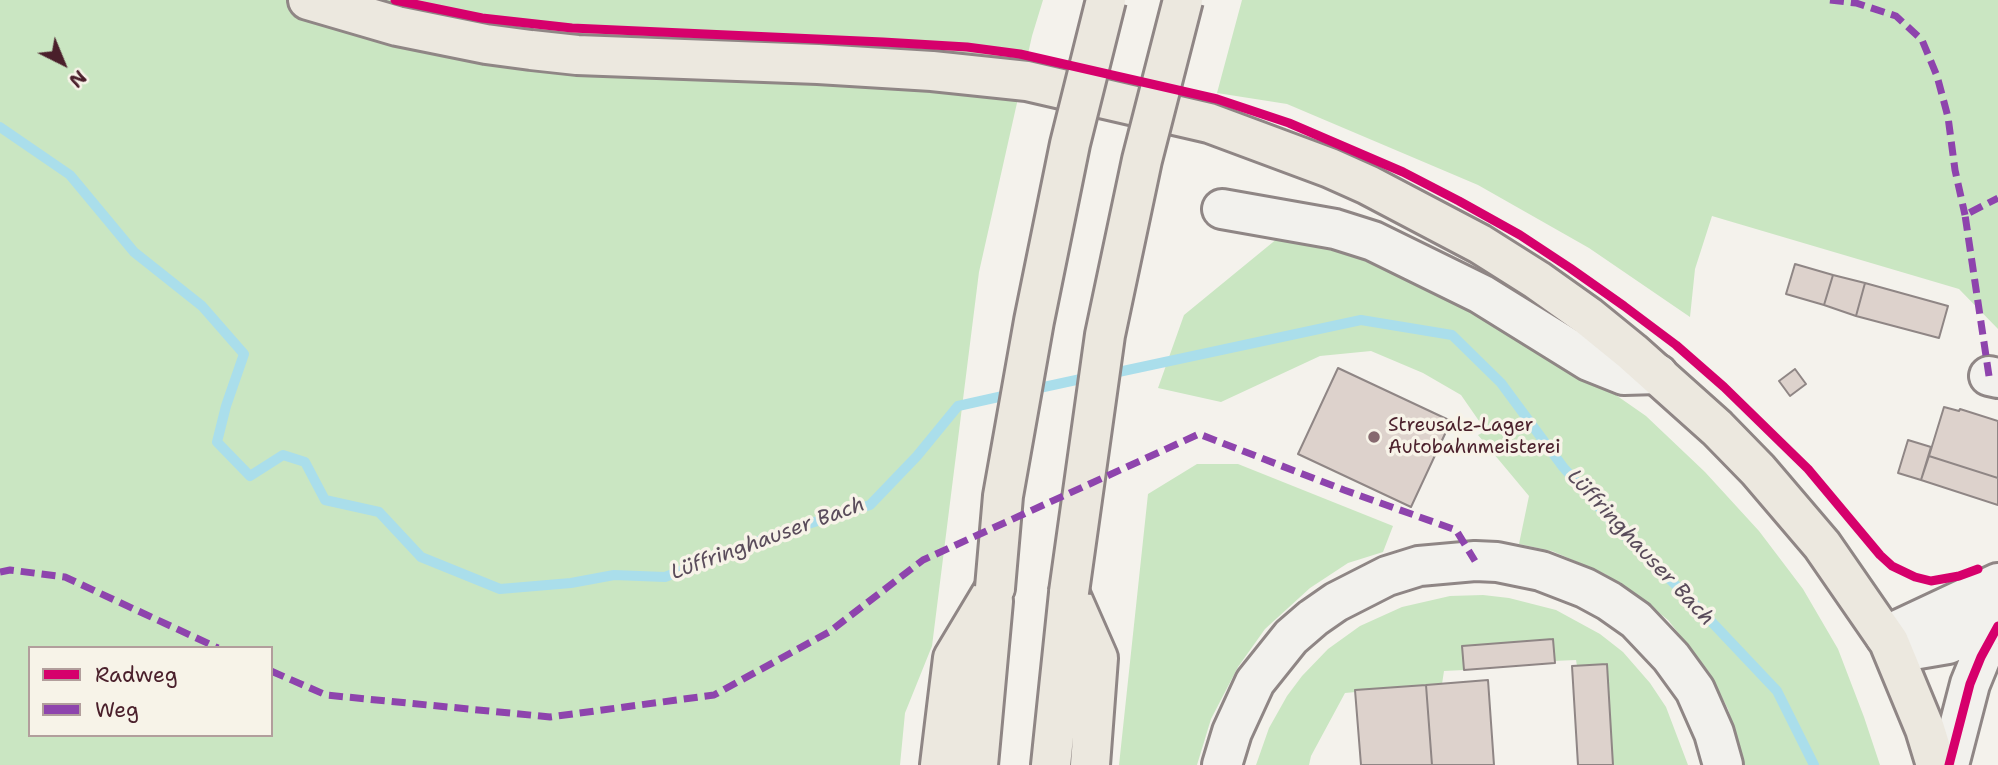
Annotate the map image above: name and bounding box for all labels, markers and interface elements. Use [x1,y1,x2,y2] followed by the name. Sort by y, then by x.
[28,28,98,98] north arrow
[64,64,92,93] text: N
[1388,415,1561,459] place label: Streusalz-Lager Autobahnmeisterei
[1366,429,1382,445] marker: Streusalz-Lager Autobahnmeisterei
[1561,465,1719,631] water label: Lüffringhauser Bach
[668,492,868,586] water label: Lüffringhauser Bach
[28,646,273,737] legend
[95,661,178,689] text: Radweg
[95,696,139,724] text: Weg

